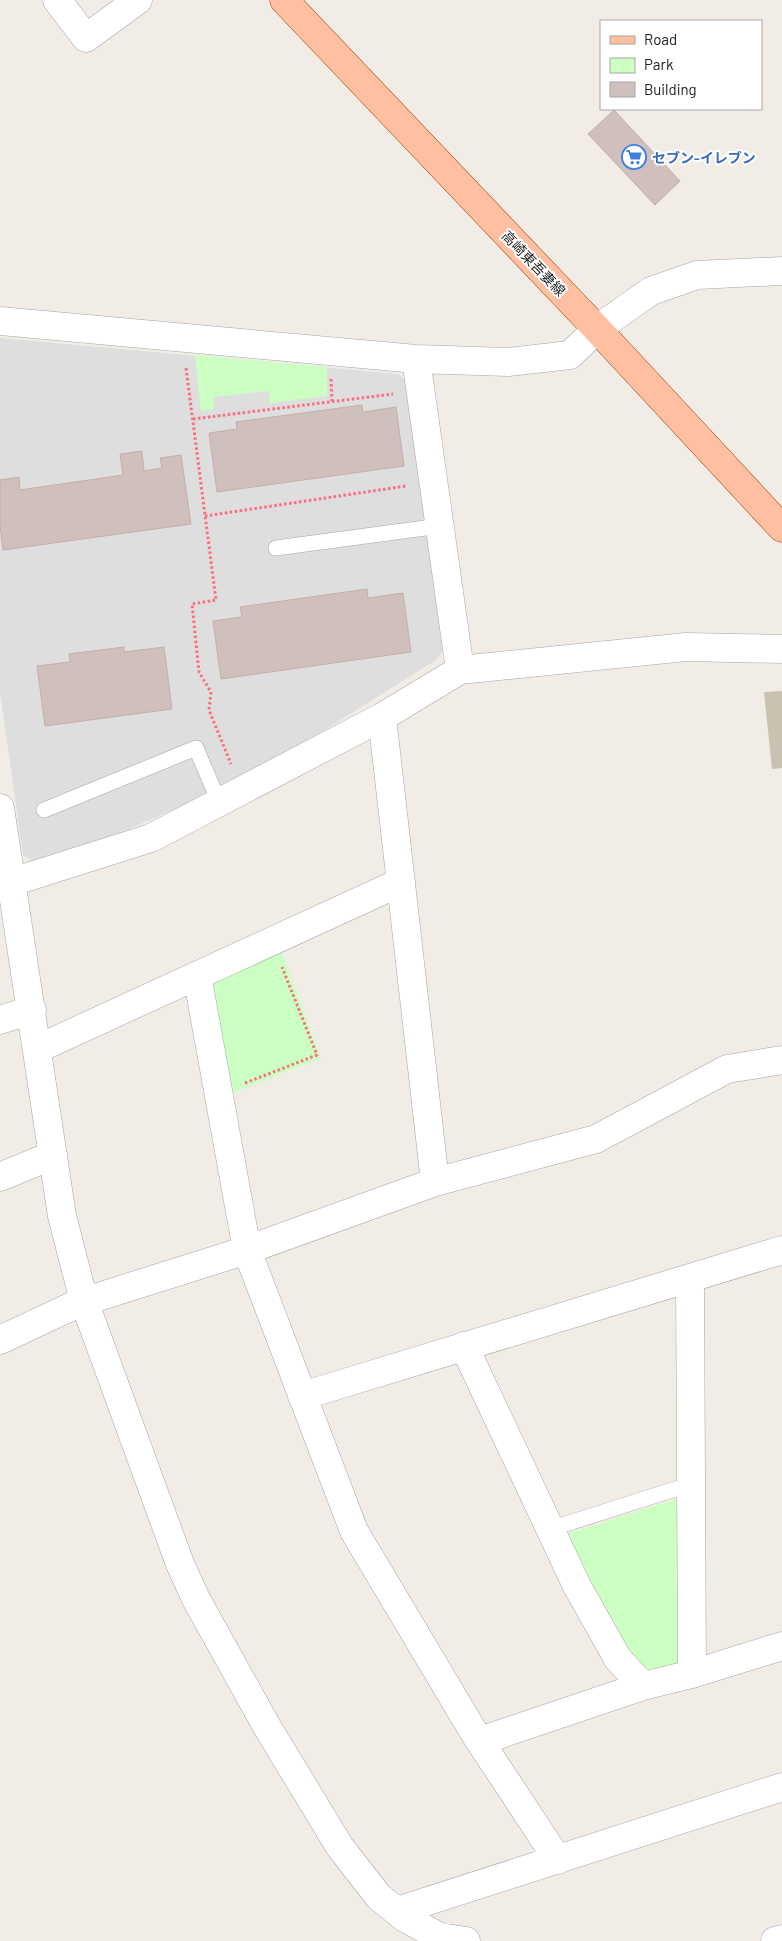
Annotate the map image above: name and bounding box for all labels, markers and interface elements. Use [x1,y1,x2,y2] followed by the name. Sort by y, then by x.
[600,20,762,110] legend
[644,30,677,48] text: Road
[644,55,674,73] text: Park
[644,80,697,98] text: Building
[621,144,647,170] supermarket icon: セブン-イレブン
[652,149,756,166] place label: セブン-イレブン
[499,227,569,299] street label: 高崎東吾妻線

